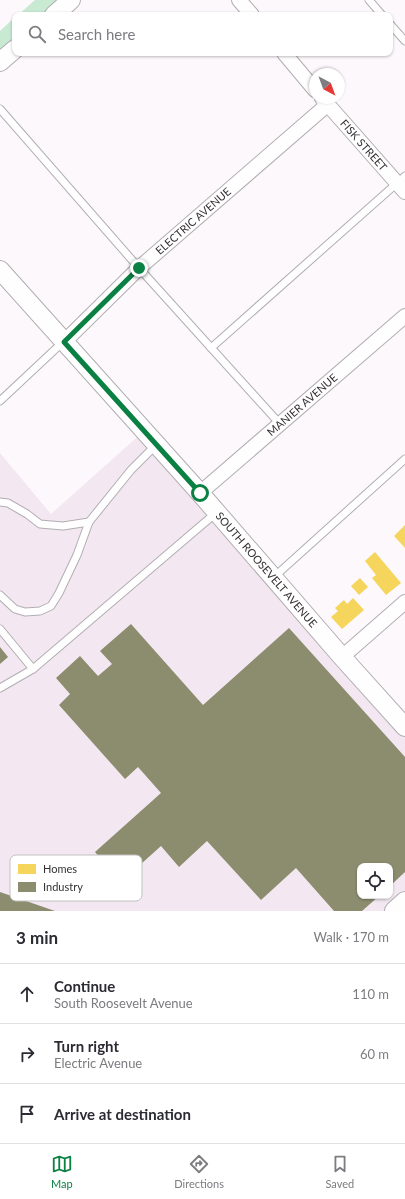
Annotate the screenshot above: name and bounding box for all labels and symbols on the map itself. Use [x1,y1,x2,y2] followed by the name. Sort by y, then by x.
[309,68,345,104] north arrow
[338,117,390,174] street label: FISK STREET
[152,185,233,257] street label: ELECTRIC AVENUE
[130,259,148,277] route end
[264,371,340,438] street label: MANIER AVENUE
[191,484,209,502] route start
[213,509,320,630] street label: SOUTH ROOSEVELT AVENUE
[10,855,142,901] legend
[43,862,77,875] text: Homes
[43,880,83,893] text: Industry

